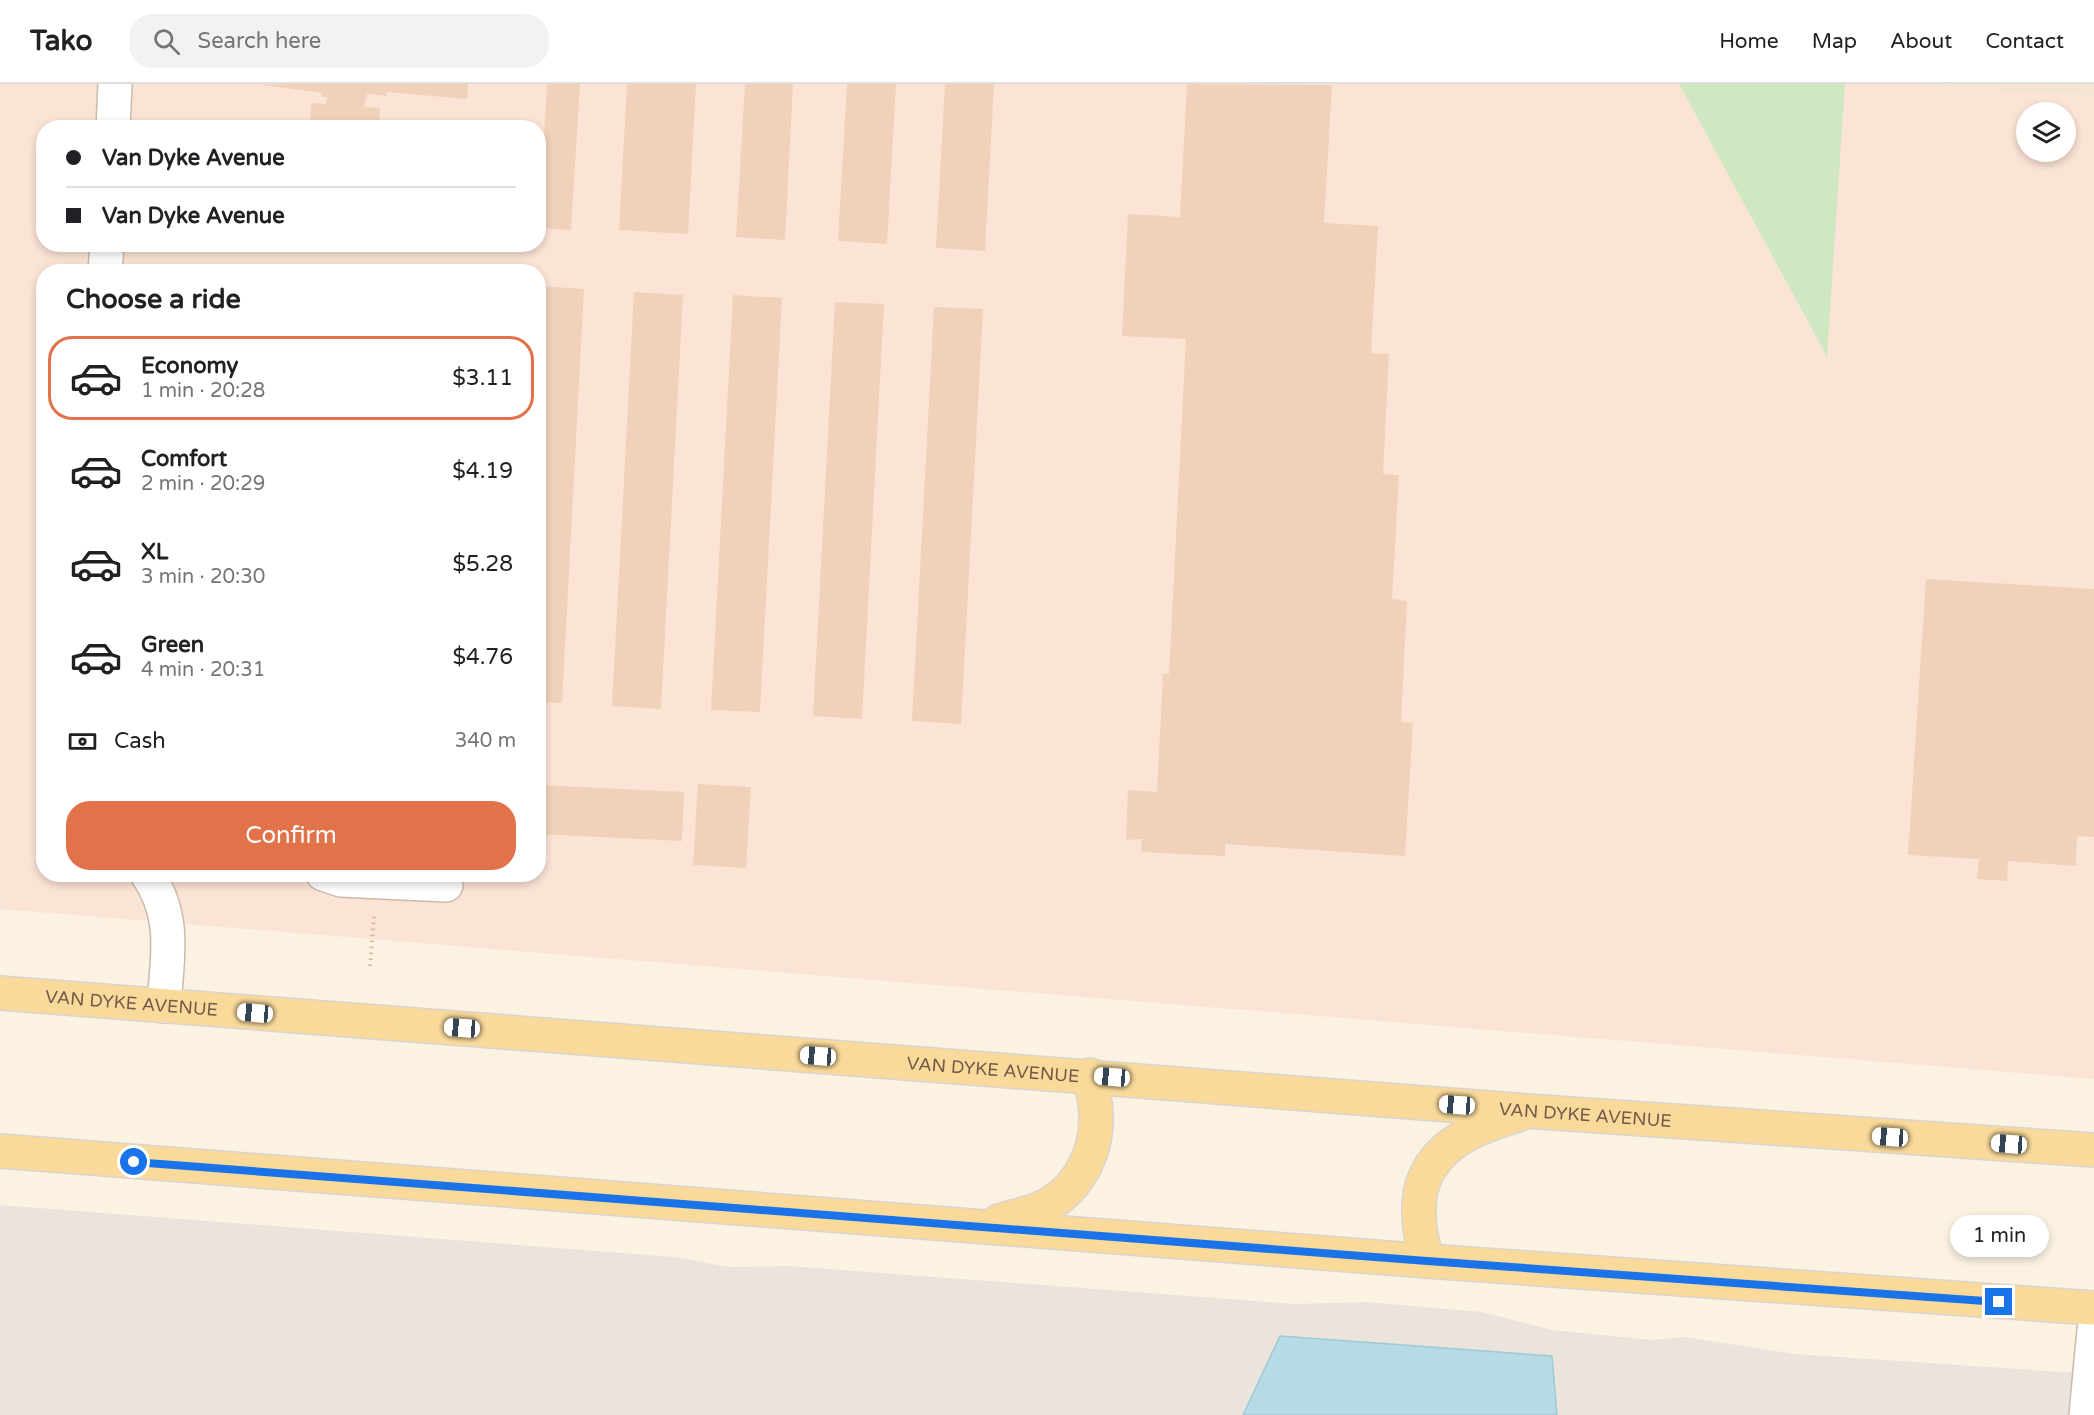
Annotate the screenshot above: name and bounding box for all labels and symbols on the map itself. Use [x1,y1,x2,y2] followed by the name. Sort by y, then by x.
[44,986,219,1021] street label: VAN DYKE AVENUE
[236,1002,274,1024] car
[443,1018,481,1038] car
[799,1046,837,1066] car
[906,1052,1080,1087] street label: VAN DYKE AVENUE
[1093,1066,1131,1088] car
[1438,1095,1476,1115] car
[1498,1098,1672,1132] street label: VAN DYKE AVENUE
[1871,1127,1909,1147] car
[1990,1134,2028,1154] car
[120,1148,147,1175] route start
[1950,1215,2048,1257] callout: 1 min
[1985,1288,2012,1315] route end

